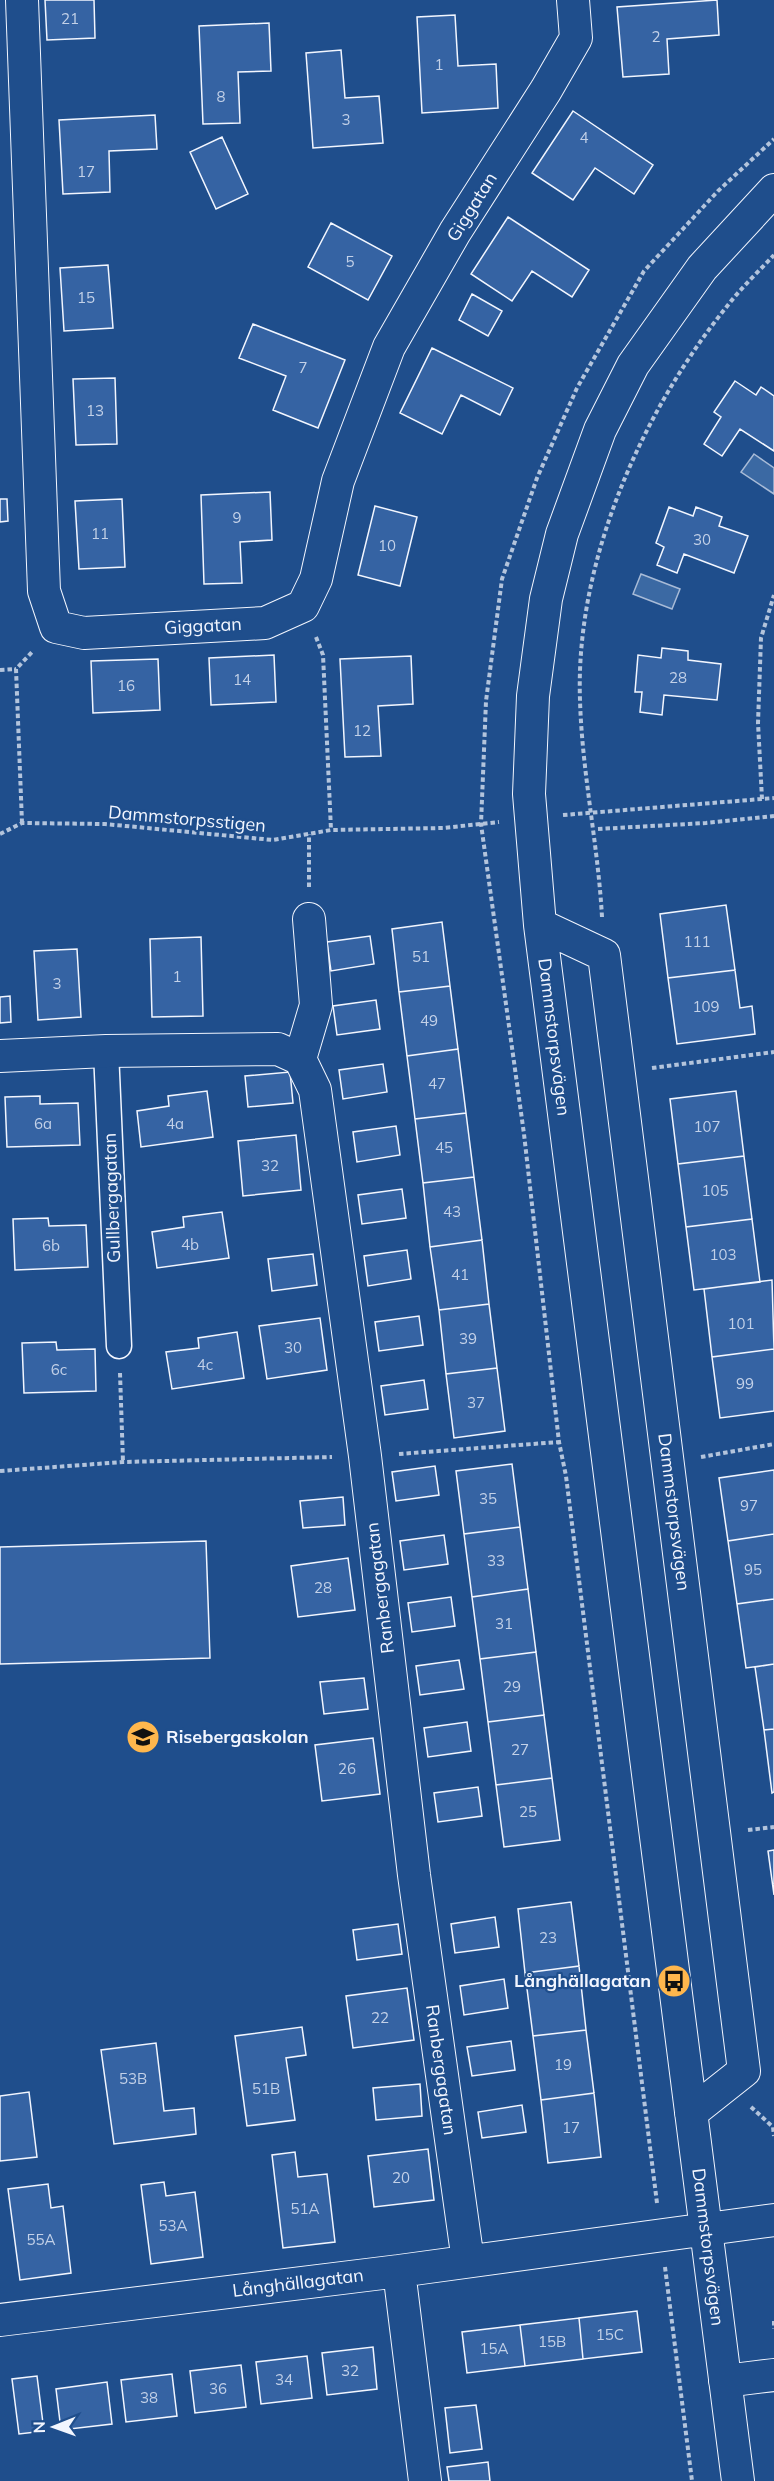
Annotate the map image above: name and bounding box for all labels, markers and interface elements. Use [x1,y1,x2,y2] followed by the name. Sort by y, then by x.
[61,9,79,28] house number: 21
[651,27,661,46] house number: 2
[434,55,444,74] house number: 1
[216,87,226,106] house number: 8
[341,110,351,129] house number: 3
[579,128,589,147] house number: 4
[77,162,95,181] house number: 17
[441,168,502,246] street label: Giggatan
[345,252,355,271] house number: 5
[77,288,95,307] house number: 15
[298,358,308,377] house number: 7
[86,401,104,420] house number: 13
[232,508,242,527] house number: 9
[91,524,109,543] house number: 11
[693,530,711,549] house number: 30
[378,536,396,555] house number: 10
[164,612,242,639] street label: Giggatan
[669,668,687,687] house number: 28
[233,670,251,689] house number: 14
[117,676,135,695] house number: 16
[353,721,371,740] house number: 12
[107,800,267,837] street label: Dammstorpsstigen
[683,932,711,951] house number: 111
[412,947,430,966] house number: 51
[533,957,576,1117] street label: Dammstorpsvägen
[172,967,182,986] house number: 1
[52,974,62,993] house number: 3
[692,997,720,1016] house number: 109
[420,1011,438,1030] house number: 49
[428,1074,446,1093] house number: 47
[34,1114,52,1133] house number: 6a
[166,1114,184,1133] house number: 4a
[693,1117,721,1136] house number: 107
[98,1133,125,1263] street label: Gullbergagatan
[435,1138,453,1157] house number: 45
[261,1156,279,1175] house number: 32
[701,1181,729,1200] house number: 105
[443,1202,461,1221] house number: 43
[181,1235,199,1254] house number: 4b
[42,1236,60,1255] house number: 6b
[709,1245,737,1264] house number: 103
[451,1265,469,1284] house number: 41
[727,1314,755,1333] house number: 101
[459,1329,477,1348] house number: 39
[284,1338,302,1357] house number: 30
[197,1355,213,1374] house number: 4c
[51,1360,67,1379] house number: 6c
[736,1374,754,1393] house number: 99
[467,1393,485,1412] house number: 37
[653,1432,696,1592] street label: Dammstorpsvägen
[479,1489,497,1508] house number: 35
[740,1496,758,1515] house number: 97
[360,1521,399,1655] street label: Ranbergagatan
[487,1551,505,1570] house number: 33
[744,1560,762,1579] house number: 95
[314,1578,332,1597] house number: 28
[495,1614,513,1633] house number: 31
[503,1677,521,1696] house number: 29
[125,1719,161,1755] school or university icon: Risebergaskolan
[166,1725,309,1748] place label: Risebergaskolan
[511,1740,529,1759] house number: 27
[338,1759,356,1778] house number: 26
[519,1802,537,1821] house number: 25
[539,1928,557,1947] house number: 23
[656,1963,692,1999] bus stop icon: Långhällagatan
[514,1969,651,1992] place label: Långhällagatan
[421,2003,462,2137] street label: Ranbergagatan
[371,2008,389,2027] house number: 22
[554,2055,572,2074] house number: 19
[119,2069,147,2088] house number: 53B
[252,2079,280,2098] house number: 51B
[562,2118,580,2137] house number: 17
[687,2167,730,2327] street label: Dammstorpsvägen
[392,2168,410,2187] house number: 20
[290,2199,320,2218] house number: 51A
[158,2216,188,2235] house number: 53A
[26,2230,56,2249] house number: 55A
[231,2263,365,2302] street label: Långhällagatan
[596,2325,624,2344] house number: 15C
[538,2332,566,2351] house number: 15B
[479,2339,509,2358] house number: 15A
[341,2361,359,2380] house number: 32
[275,2370,293,2389] house number: 34
[209,2379,227,2398] house number: 36
[140,2388,158,2407] house number: 38
[24,2397,84,2457] north arrow
[29,2421,49,2433] text: N

